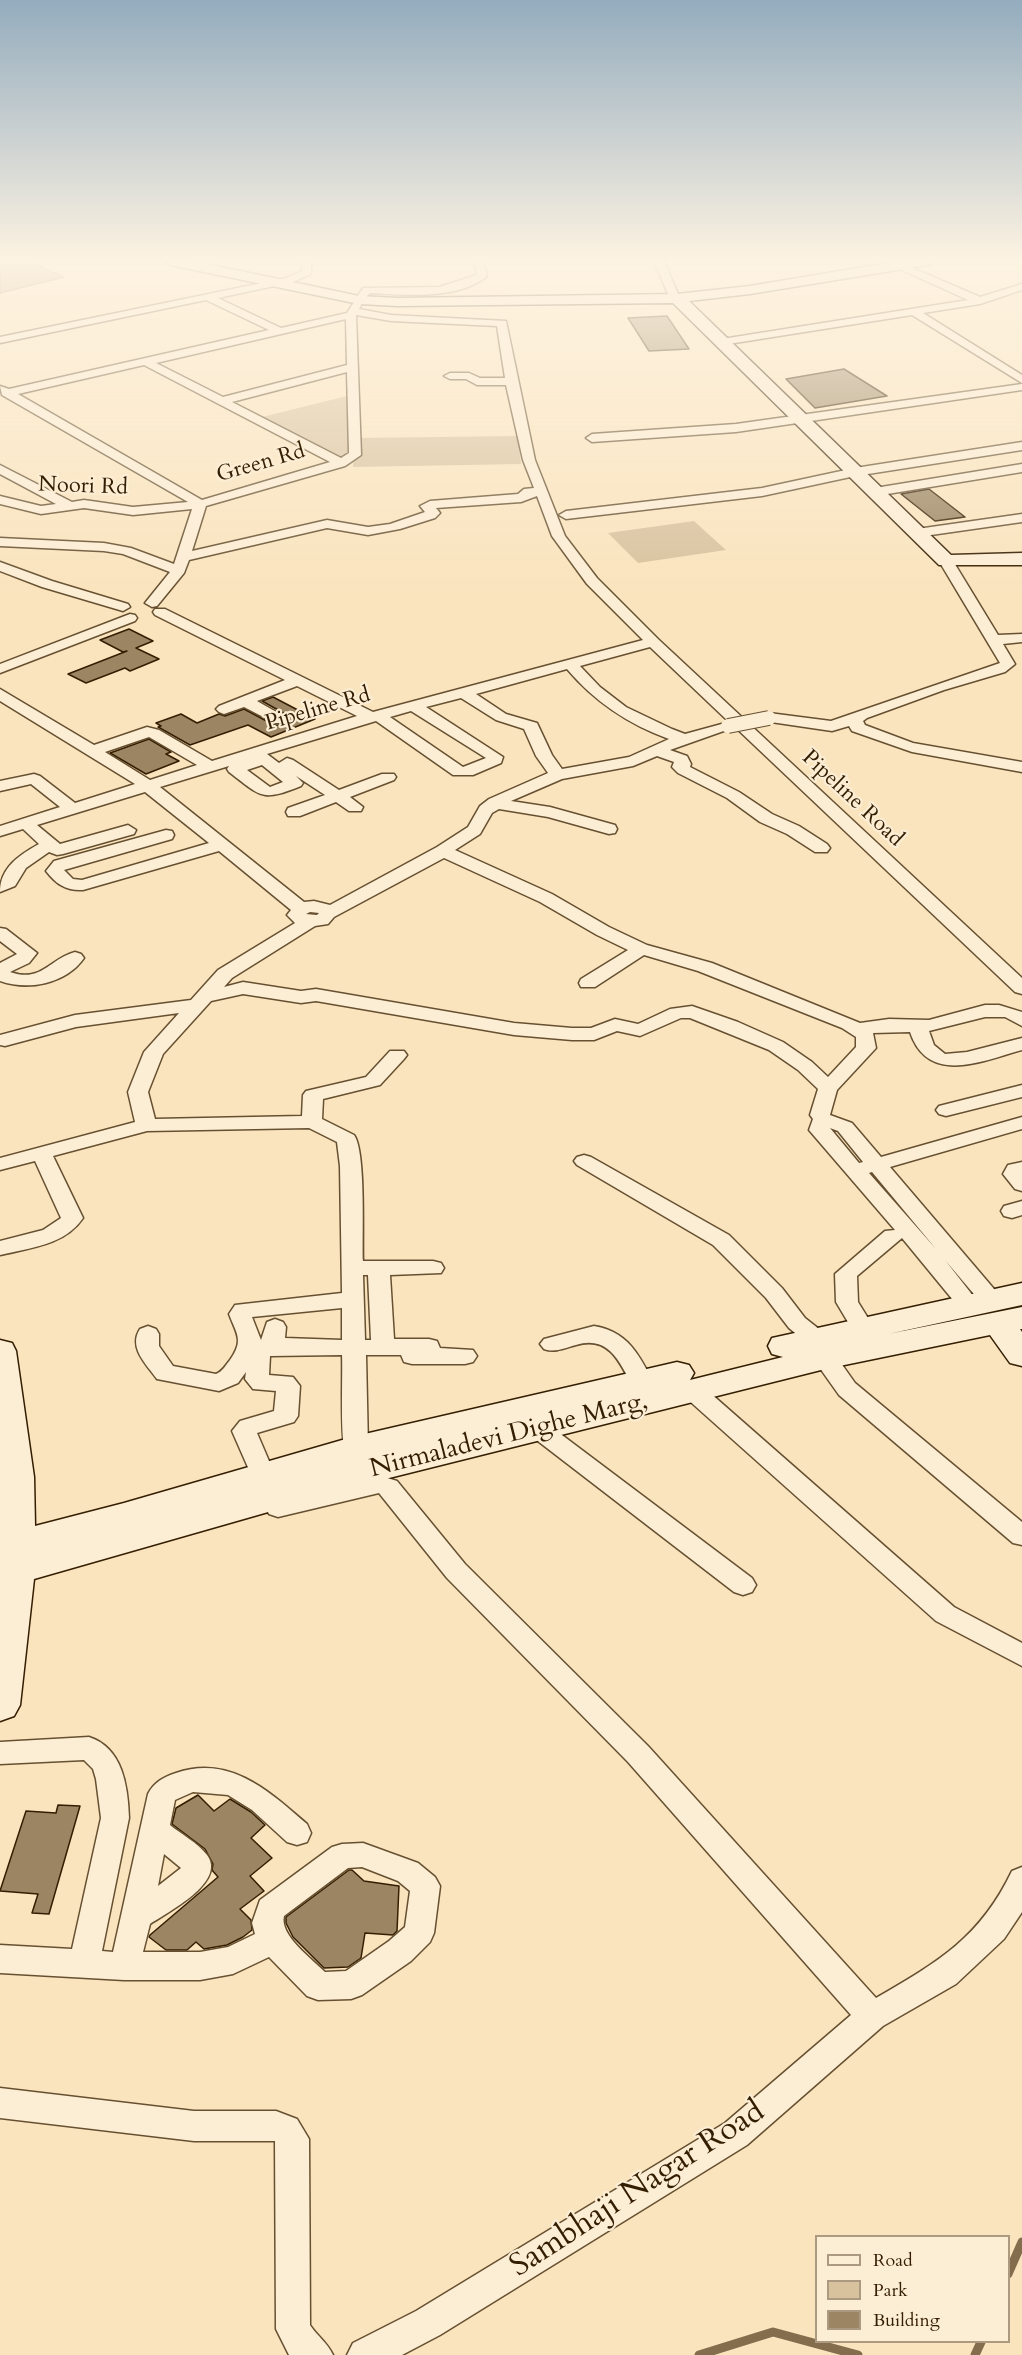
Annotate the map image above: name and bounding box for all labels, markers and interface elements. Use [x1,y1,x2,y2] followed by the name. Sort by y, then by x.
[214,439,308,489] street label: Green Rd
[38,472,128,502] street label: Noori Rd
[262,682,374,738] street label: Pipeline Rd
[796,745,908,853] street label: Pipeline Road
[367,1386,651,1486] street label: Nirmaladevi Dighe Marg,
[504,2093,772,2287] street label: Sambhaji Nagar Road
[815,2235,1010,2343] legend
[873,2248,913,2273] text: Road
[873,2278,908,2303] text: Park
[873,2308,940,2333] text: Building

